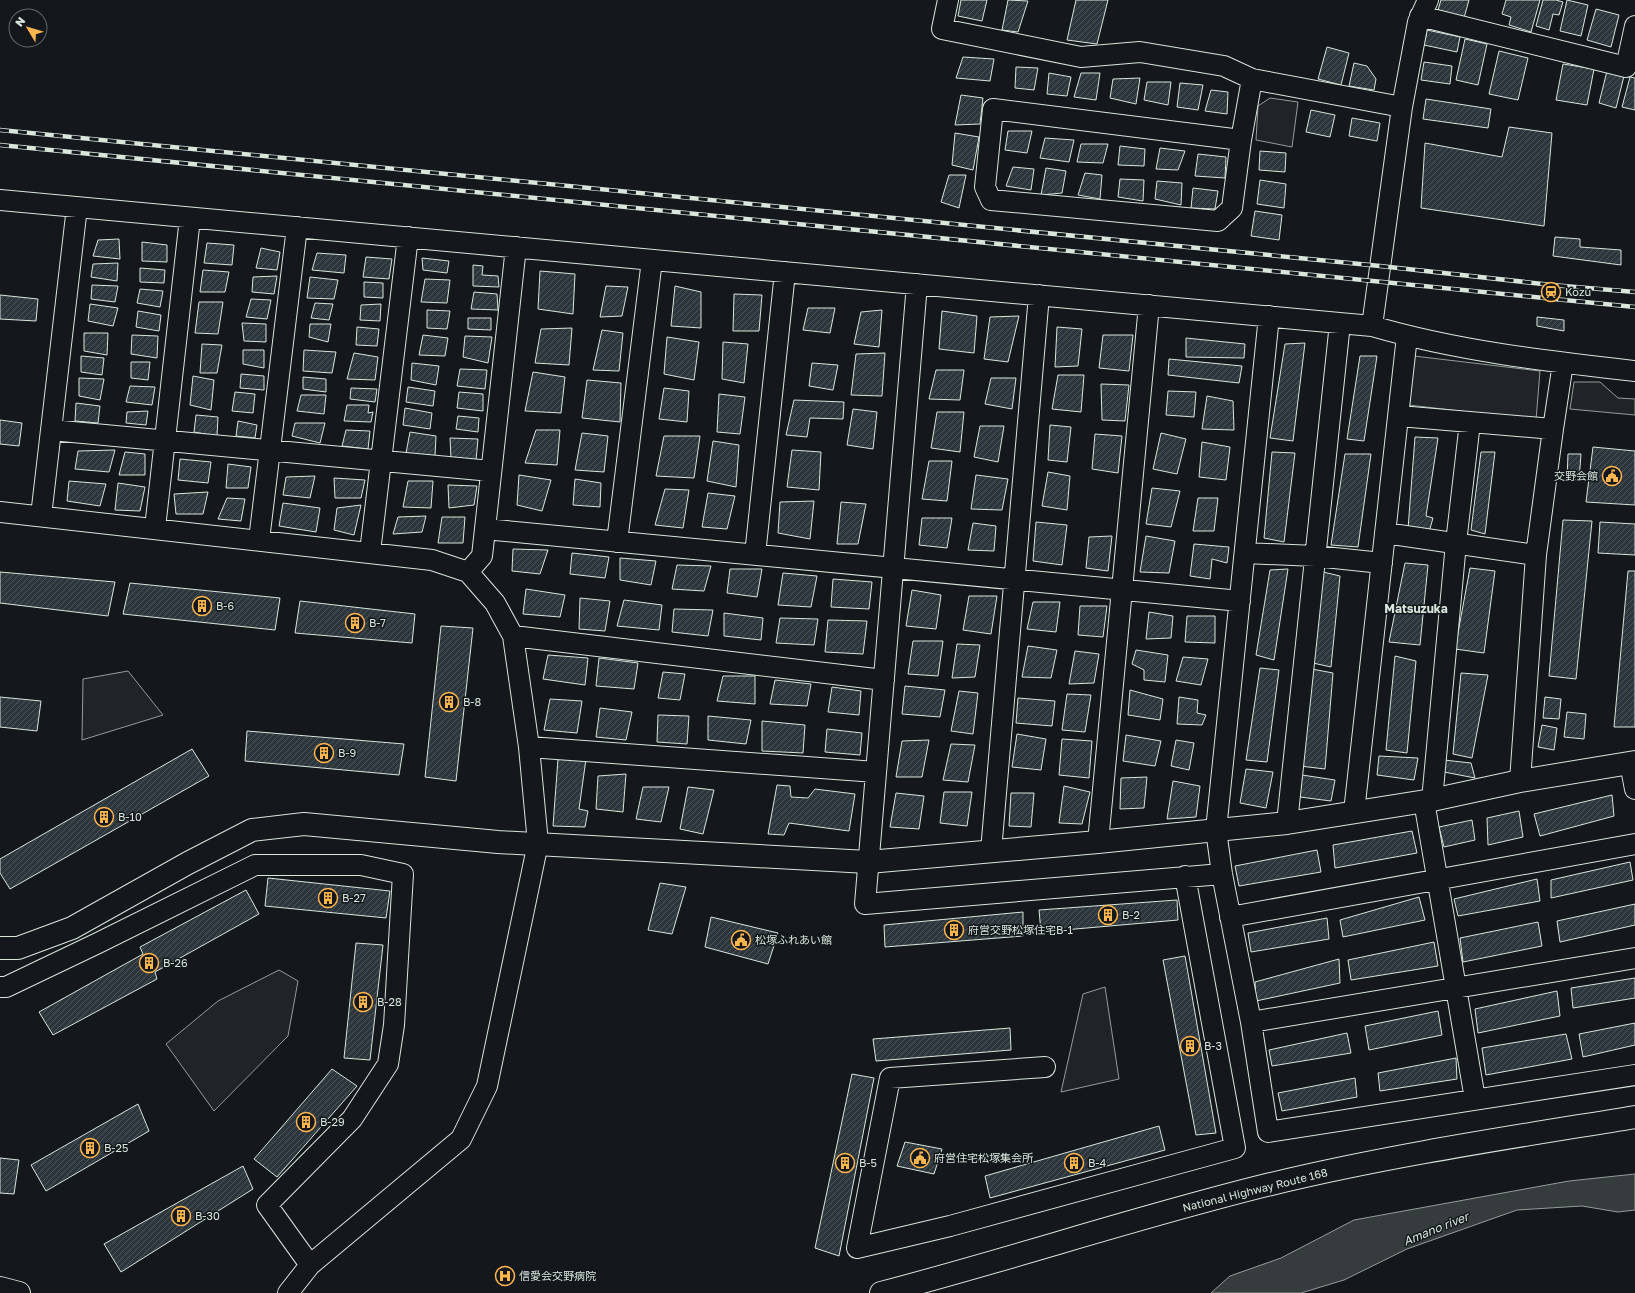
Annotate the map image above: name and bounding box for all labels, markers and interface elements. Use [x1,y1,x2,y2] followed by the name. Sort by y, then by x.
[8,8,48,48] north arrow
[12,14,27,29] text: N
[1540,281,1562,303] station icon: Kozu
[1565,285,1591,298] place label: Kozu
[1601,465,1623,487] public building icon: 交野会館
[1554,469,1598,482] place label: 交野会館
[191,595,213,617] building icon: B-6
[216,599,235,612] place label: B-6
[1384,601,1448,616] district label: Matsuzuka
[344,612,366,634] building icon: B-7
[369,616,386,629] place label: B-7
[438,691,460,713] building icon: B-8
[463,695,482,708] place label: B-8
[313,742,335,764] building icon: B-9
[338,746,356,759] place label: B-9
[93,806,115,828] building icon: B-10
[118,810,142,823] place label: B-10
[317,887,339,909] building icon: B-27
[342,891,366,904] place label: B-27
[1097,904,1119,926] building icon: B-2
[1122,908,1140,921] place label: B-2
[943,919,965,941] building icon: 府営交野松塚住宅B-1
[968,923,1073,936] place label: 府営交野松塚住宅B-1
[730,929,752,951] public building icon: 松塚ふれあい館
[755,933,832,946] place label: 松塚ふれあい館
[138,952,160,974] building icon: B-26
[163,956,188,969] place label: B-26
[352,991,374,1013] building icon: B-28
[377,995,402,1008] place label: B-28
[1179,1035,1201,1057] building icon: B-3
[1204,1039,1222,1052] place label: B-3
[295,1111,317,1133] building icon: B-29
[320,1115,345,1128] place label: B-29
[79,1137,101,1159] building icon: B-25
[104,1141,128,1154] place label: B-25
[909,1147,931,1169] public building icon: 府営住宅松塚集会所
[934,1151,1034,1164] place label: 府営住宅松塚集会所
[834,1152,856,1174] building icon: B-5
[1063,1152,1085,1174] building icon: B-4
[859,1156,877,1169] place label: B-5
[1088,1156,1107,1169] place label: B-4
[1181,1165,1329,1214] street label: National Highway Route 168
[170,1205,192,1227] building icon: B-30
[1401,1208,1473,1248] water label: Amano river
[195,1209,220,1222] place label: B-30
[494,1265,516,1287] hospital icon: 信愛会交野病院
[519,1269,596,1282] place label: 信愛会交野病院

